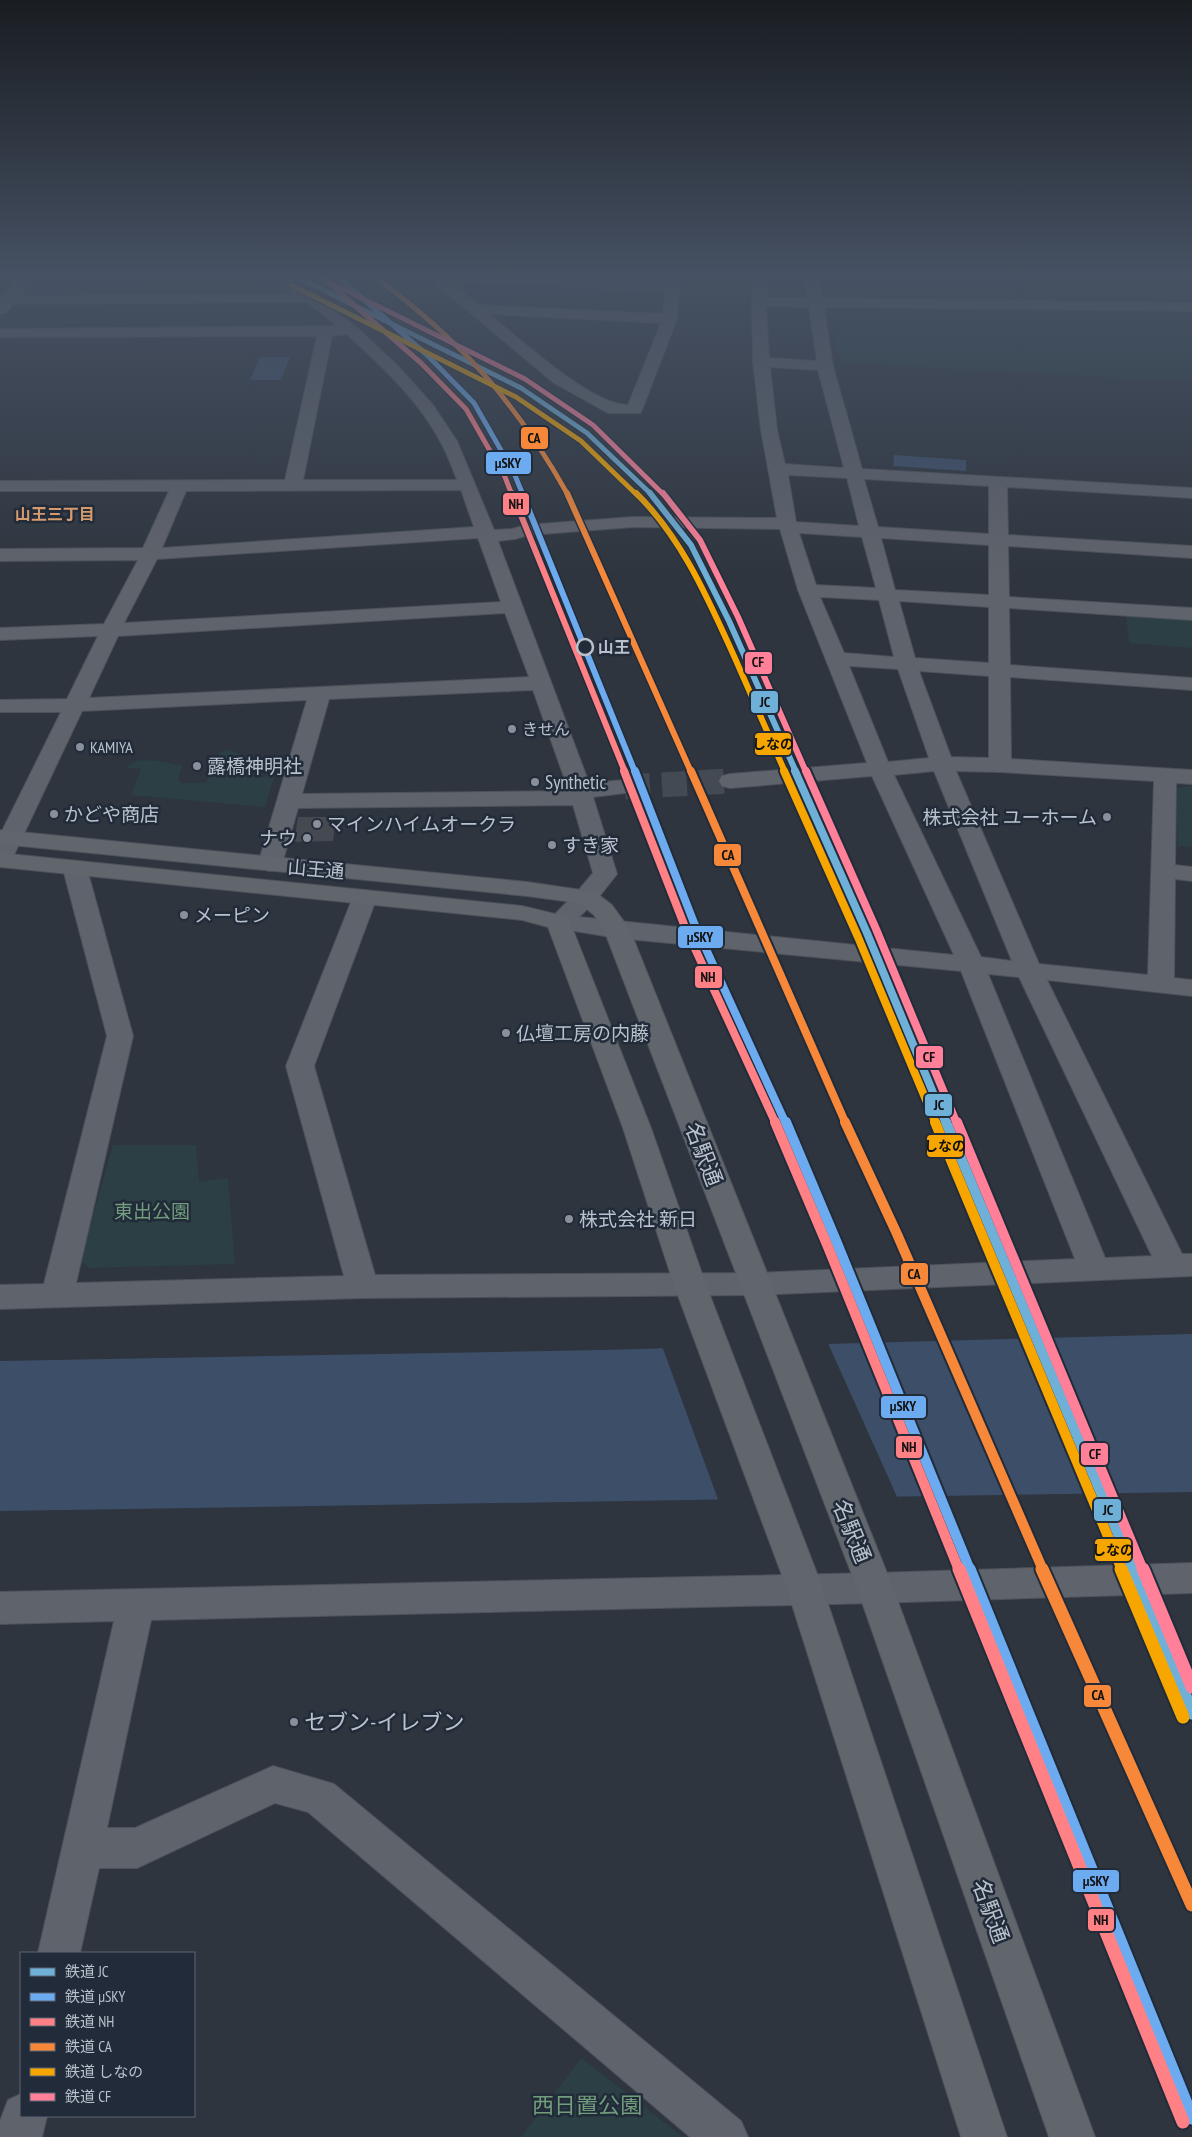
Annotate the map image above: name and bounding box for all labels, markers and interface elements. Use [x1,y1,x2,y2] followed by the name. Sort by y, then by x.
[520,426,549,450] line badge: CA
[528,429,541,447] text: CA
[485,451,532,475] line badge: μSKY
[495,454,521,472] text: μSKY
[502,492,530,516] line badge: NH
[508,495,524,513] text: NH
[15,504,95,524] district label: 山王三丁目
[598,637,630,657] place label: 山王
[576,638,594,656] marker: 山王
[744,651,773,675] line badge: CF
[752,653,764,671] text: CF
[750,690,779,714] line badge: JC
[759,693,771,711] text: JC
[522,719,570,739] place label: きせん
[506,723,518,735] marker: きせん
[754,732,792,756] line badge: しなの
[752,735,794,753] text: しなの
[90,737,133,757] place label: KAMIYA
[74,741,86,753] marker: KAMIYA
[207,754,302,778] place label: 露橋神明社
[191,760,203,772] marker: 露橋神明社
[545,770,606,794] place label: Synthetic
[529,776,541,788] marker: Synthetic
[64,802,159,826] place label: かどや商店
[923,805,1097,829] place label: 株式会社 ユーホーム
[48,808,60,820] marker: かどや商店
[1101,811,1113,823] marker: 株式会社 ユーホーム
[327,812,516,836] place label: マインハイムオークラ
[311,818,323,830] marker: マインハイムオークラ
[259,826,297,850] place label: ナウ
[301,832,313,844] marker: ナウ
[562,833,619,857] place label: すき家
[546,839,558,851] marker: すき家
[713,843,742,867] line badge: CA
[722,846,735,864] text: CA
[287,855,345,883] street label: 山王通
[194,903,270,927] place label: メーピン
[178,909,190,921] marker: メーピン
[677,925,724,949] line badge: μSKY
[687,928,713,946] text: μSKY
[694,965,723,989] line badge: NH
[700,968,716,986] text: NH
[516,1021,649,1045] place label: 仏壇工房の内藤
[500,1027,512,1039] marker: 仏壇工房の内藤
[915,1045,944,1069] line badge: CF
[923,1048,935,1066] text: CF
[924,1093,953,1117] line badge: JC
[933,1096,945,1114] text: JC
[679,1118,729,1190] street label: 名駅通
[926,1134,964,1158] line badge: しなの
[924,1137,966,1155] text: しなの
[114,1199,190,1223] park label: 東出公園
[579,1207,697,1231] place label: 株式会社 新日
[563,1213,575,1225] marker: 株式会社 新日
[900,1262,929,1286] line badge: CA
[908,1265,921,1283] text: CA
[880,1395,927,1419] line badge: μSKY
[890,1397,916,1415] text: μSKY
[895,1435,923,1459] line badge: NH
[901,1438,917,1456] text: NH
[1080,1442,1109,1466] line badge: CF
[1089,1445,1101,1463] text: CF
[827,1495,877,1567] street label: 名駅通
[1093,1498,1122,1522] line badge: JC
[1102,1501,1114,1519] text: JC
[1094,1538,1132,1562] line badge: しなの
[1092,1541,1134,1559] text: しなの
[1083,1684,1112,1708] line badge: CA
[1092,1686,1105,1704] text: CA
[304,1708,464,1736] place label: セブン-イレブン
[288,1716,300,1728] marker: セブン-イレブン
[1072,1869,1120,1893] line badge: μSKY
[1083,1872,1109,1890] text: μSKY
[967,1875,1015,1947] street label: 名駅通
[1087,1908,1115,1932] line badge: NH
[1093,1911,1109,1929] text: NH
[20,1952,195,2117] legend
[65,1962,109,1981] text: 鉄道 JC
[65,1987,125,2006] text: 鉄道 μSKY
[65,2012,114,2031] text: 鉄道 NH
[65,2037,113,2056] text: 鉄道 CA
[65,2062,143,2081] text: 鉄道 しなの
[65,2087,111,2106] text: 鉄道 CF
[532,2091,642,2119] park label: 西日置公園

